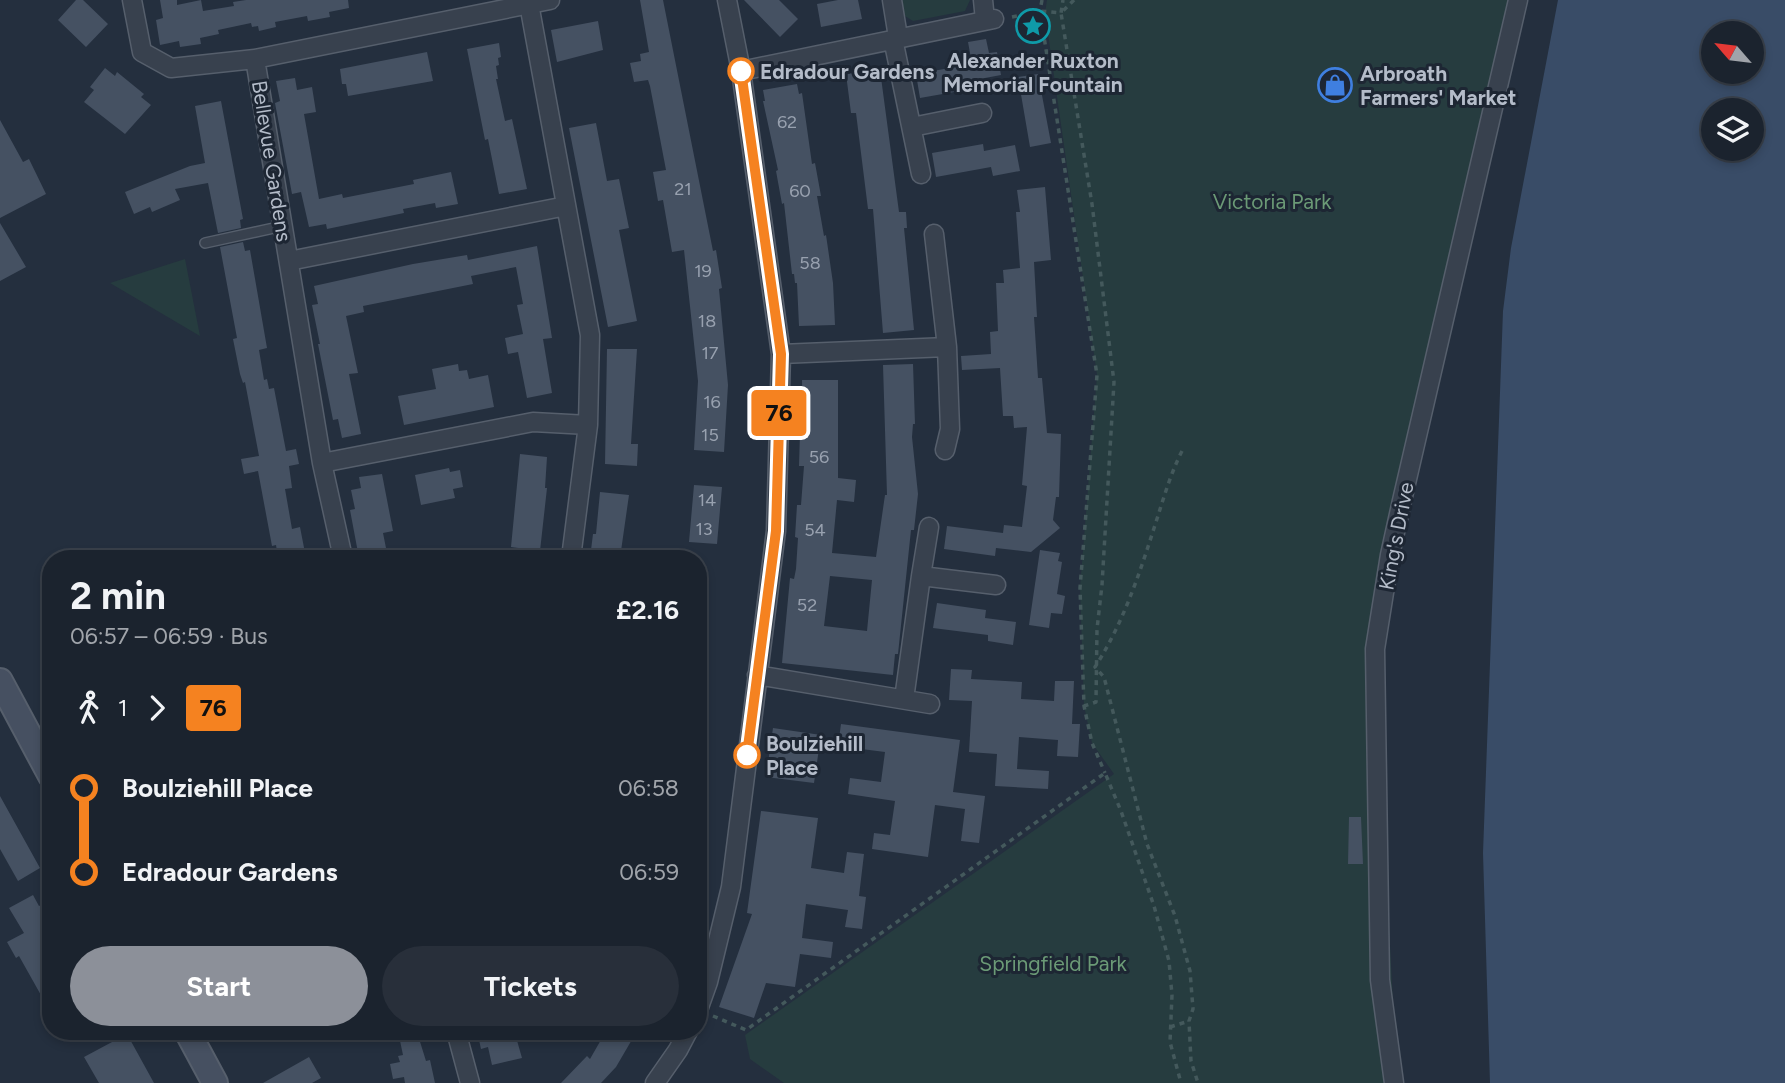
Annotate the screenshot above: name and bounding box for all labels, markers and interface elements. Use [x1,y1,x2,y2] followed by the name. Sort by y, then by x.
[1014,7,1052,45] place icon: Alexander Ruxton Memorial Fountain
[1701,21,1764,84] north arrow
[1701,21,1764,161] map controls
[943,48,1123,97] place label: Alexander Ruxton Memorial Fountain
[728,58,754,84] marker: Edradour Gardens
[760,59,934,84] place label: Edradour Gardens
[1360,61,1516,110] place label: Arbroath Farmers' Market
[1316,66,1354,104] shop icon: Arbroath Farmers' Market
[247,79,297,243] street label: Bellevue Gardens
[1701,98,1764,161] button: layers
[777,111,797,133] house number: 62
[674,178,692,200] house number: 21
[789,180,811,202] house number: 60
[1213,189,1332,214] park label: Victoria Park
[799,252,821,274] house number: 58
[694,260,712,282] house number: 19
[698,310,716,332] house number: 18
[701,342,719,364] house number: 17
[748,390,810,436] line badge: 76
[703,391,721,413] house number: 16
[765,398,793,427] text: 76
[701,424,719,446] house number: 15
[809,446,829,468] house number: 56
[1373,480,1419,592] street label: King's Drive
[698,489,716,511] house number: 14
[695,518,713,540] house number: 13
[804,519,826,541] house number: 54
[70,573,166,619] text: 2 min
[616,594,679,626] text: £2.16
[797,594,817,616] house number: 52
[70,622,268,650] text: 06:57 – 06:59 · Bus
[70,689,108,727] icon: walk
[138,689,176,727] icon: forward
[200,693,227,722] text: 76
[118,694,128,722] text: 1
[766,731,863,780] place label: Boulziehill Place
[734,742,760,768] marker: Boulziehill Place
[122,772,313,804] text: Boulziehill Place
[618,774,679,802] text: 06:58
[122,856,338,888] text: Edradour Gardens
[619,858,679,886] text: 06:59
[70,946,368,1026] button: Start
[382,946,679,1026] button: Tickets
[979,951,1128,976] park label: Springfield Park

